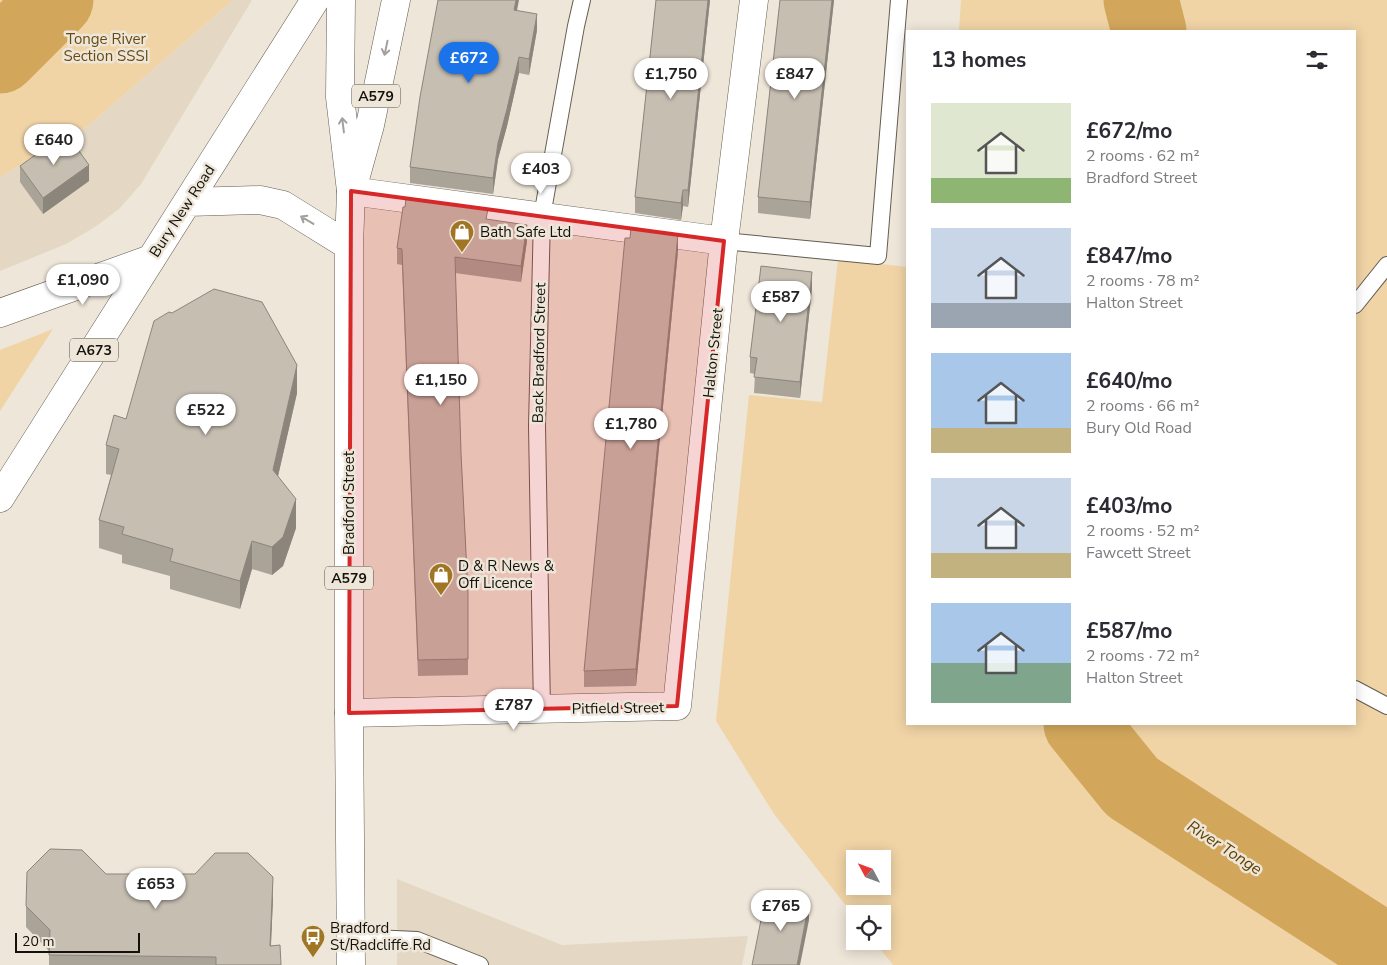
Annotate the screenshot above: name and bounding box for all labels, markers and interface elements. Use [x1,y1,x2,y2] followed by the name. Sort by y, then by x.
[63,29,149,66] park label: Tonge River Section SSSI
[381,39,390,55] one-way arrow
[439,42,499,84] pin: £672
[931,46,1026,74] text: 13 homes
[1303,46,1331,74] icon: filters
[450,47,488,69] text: £672
[630,58,712,100] pin: £1,750
[765,58,825,100] pin: £847
[645,63,697,85] text: £1,750
[776,63,814,85] text: £847
[352,84,400,108] road number: A579
[1086,117,1172,145] text: £672/mo
[338,118,348,134] one-way arrow
[971,123,1031,183] icon: home
[24,124,84,166] pin: £640
[35,129,73,151] text: £640
[1086,145,1199,167] text: 2 rooms · 62 m²
[511,152,571,195] pin: £403
[522,158,560,180] text: £403
[145,161,219,261] street label: Bury New Road
[1086,167,1197,189] text: Bradford Street
[301,215,315,225] one-way arrow
[449,219,475,253] shop icon: Bath Safe Ltd
[480,222,571,242] place label: Bath Safe Ltd
[1086,242,1172,270] text: £847/mo
[971,248,1031,308] icon: home
[42,264,124,306] pin: £1,090
[57,269,109,291] text: £1,090
[1086,270,1199,292] text: 2 rooms · 78 m²
[751,280,811,323] pin: £587
[528,282,550,423] street label: Back Bradford Street
[762,286,800,308] text: £587
[1086,292,1183,314] text: Halton Street
[698,306,728,399] street label: Halton Street
[70,338,118,362] road number: A673
[400,364,482,406] pin: £1,150
[1086,367,1172,395] text: £640/mo
[415,369,467,391] text: £1,150
[971,373,1031,433] icon: home
[176,394,236,436] pin: £522
[1086,395,1199,417] text: 2 rooms · 66 m²
[187,399,225,421] text: £522
[590,408,672,450] pin: £1,780
[605,413,657,435] text: £1,780
[1086,417,1192,439] text: Bury Old Road
[339,450,359,555] street label: Bradford Street
[1086,492,1172,520] text: £403/mo
[971,498,1031,558] icon: home
[1086,520,1199,542] text: 2 rooms · 52 m²
[1086,542,1191,564] text: Fawcett Street
[458,556,555,593] place label: D & R News & Off Licence
[428,562,454,596] shop icon: D & R News & Off Licence
[325,566,373,590] road number: A579
[1086,617,1172,645] text: £587/mo
[971,623,1031,683] icon: home
[1086,645,1199,667] text: 2 rooms · 72 m²
[1086,667,1183,689] text: Halton Street
[484,688,544,731] pin: £787
[495,694,533,716] text: £787
[572,697,665,719] street label: Pitfield Street
[1183,815,1267,881] water label: River Tonge
[846,850,891,895] north arrow
[846,850,891,950] map controls
[126,868,186,910] pin: £653
[137,873,175,895] text: £653
[751,890,811,932] pin: £765
[762,895,800,917] text: £765
[846,905,891,950] button: locate
[330,918,431,955] place label: Bradford St/Radcliffe Rd
[300,924,326,958] bus stop icon: Bradford St/Radcliffe Rd
[15,930,140,953] scale bar
[22,932,54,951] text: 20 m

